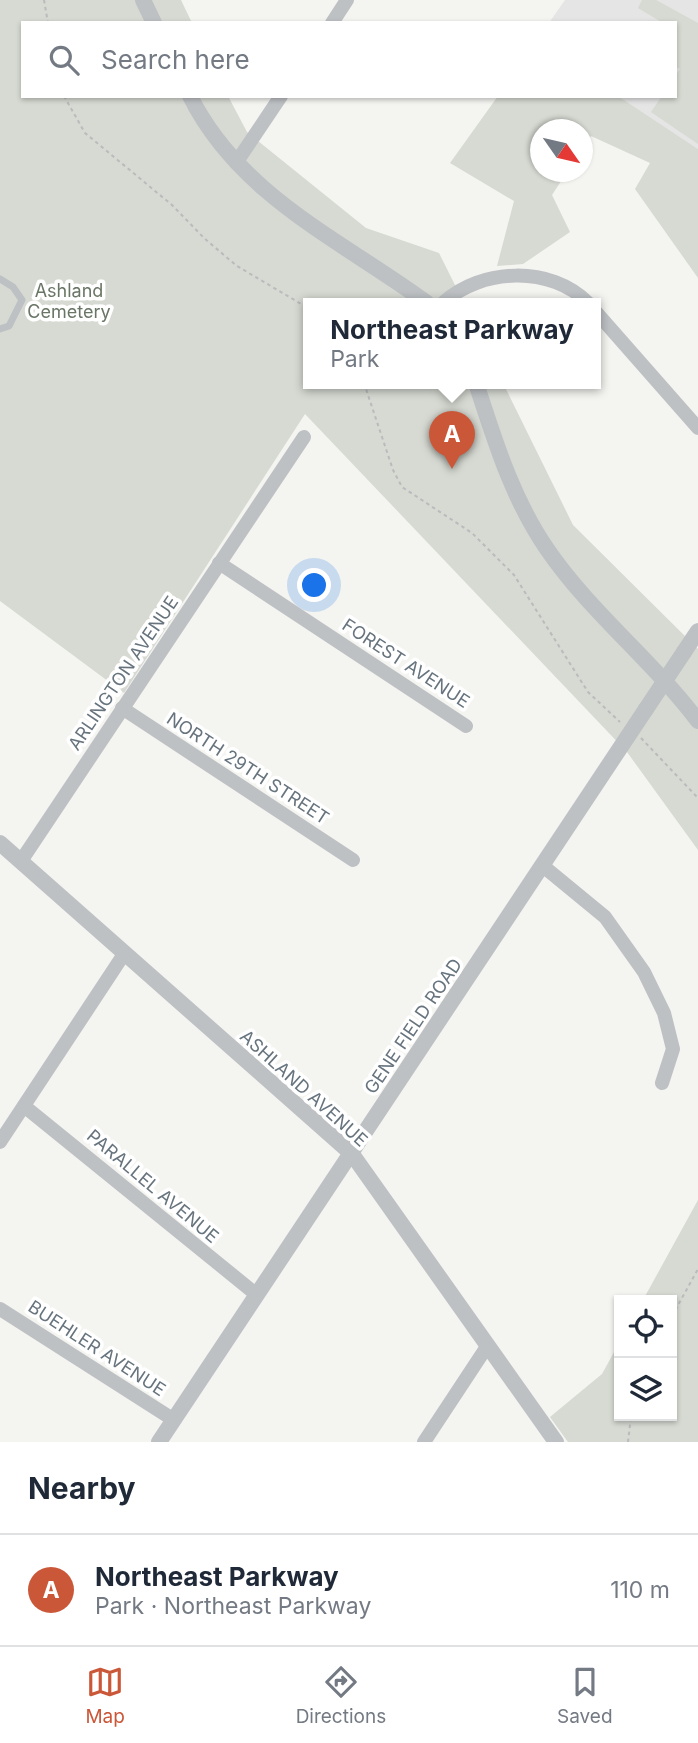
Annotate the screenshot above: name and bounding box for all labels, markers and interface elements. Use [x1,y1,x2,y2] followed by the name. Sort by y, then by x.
[21,21,677,98] search box
[45,41,83,79] icon: search
[101,44,250,75] text: Search here
[530,119,593,182] north arrow
[27,280,111,322] park label: Ashland Cemetery
[303,298,601,389] popup
[330,314,574,345] text: Northeast Parkway
[330,345,379,373] text: Park
[429,411,475,469] pin: A
[297,568,331,602] your location
[64,592,182,754] street label: ARLINGTON AVENUE
[339,614,473,712] street label: FOREST AVENUE
[163,708,333,828] street label: NORTH 29TH STREET
[360,954,466,1098] street label: GENE FIELD ROAD
[236,1025,372,1151] street label: ASHLAND AVENUE
[83,1125,223,1247] street label: PARALLEL AVENUE
[614,1295,677,1421] map controls
[614,1295,677,1358] button: locate
[25,1296,169,1400] street label: BUEHLER AVENUE
[614,1358,677,1421] button: layers
[28,1470,136,1506] text: Nearby
[95,1561,339,1592] text: Northeast Parkway
[42,1576,60,1604] text: A
[610,1576,670,1604] text: 110 m
[95,1592,371,1620] text: Park · Northeast Parkway
[85,1663,125,1728] tab: Map
[296,1663,386,1728] tab: Directions
[557,1663,613,1728] tab: Saved

